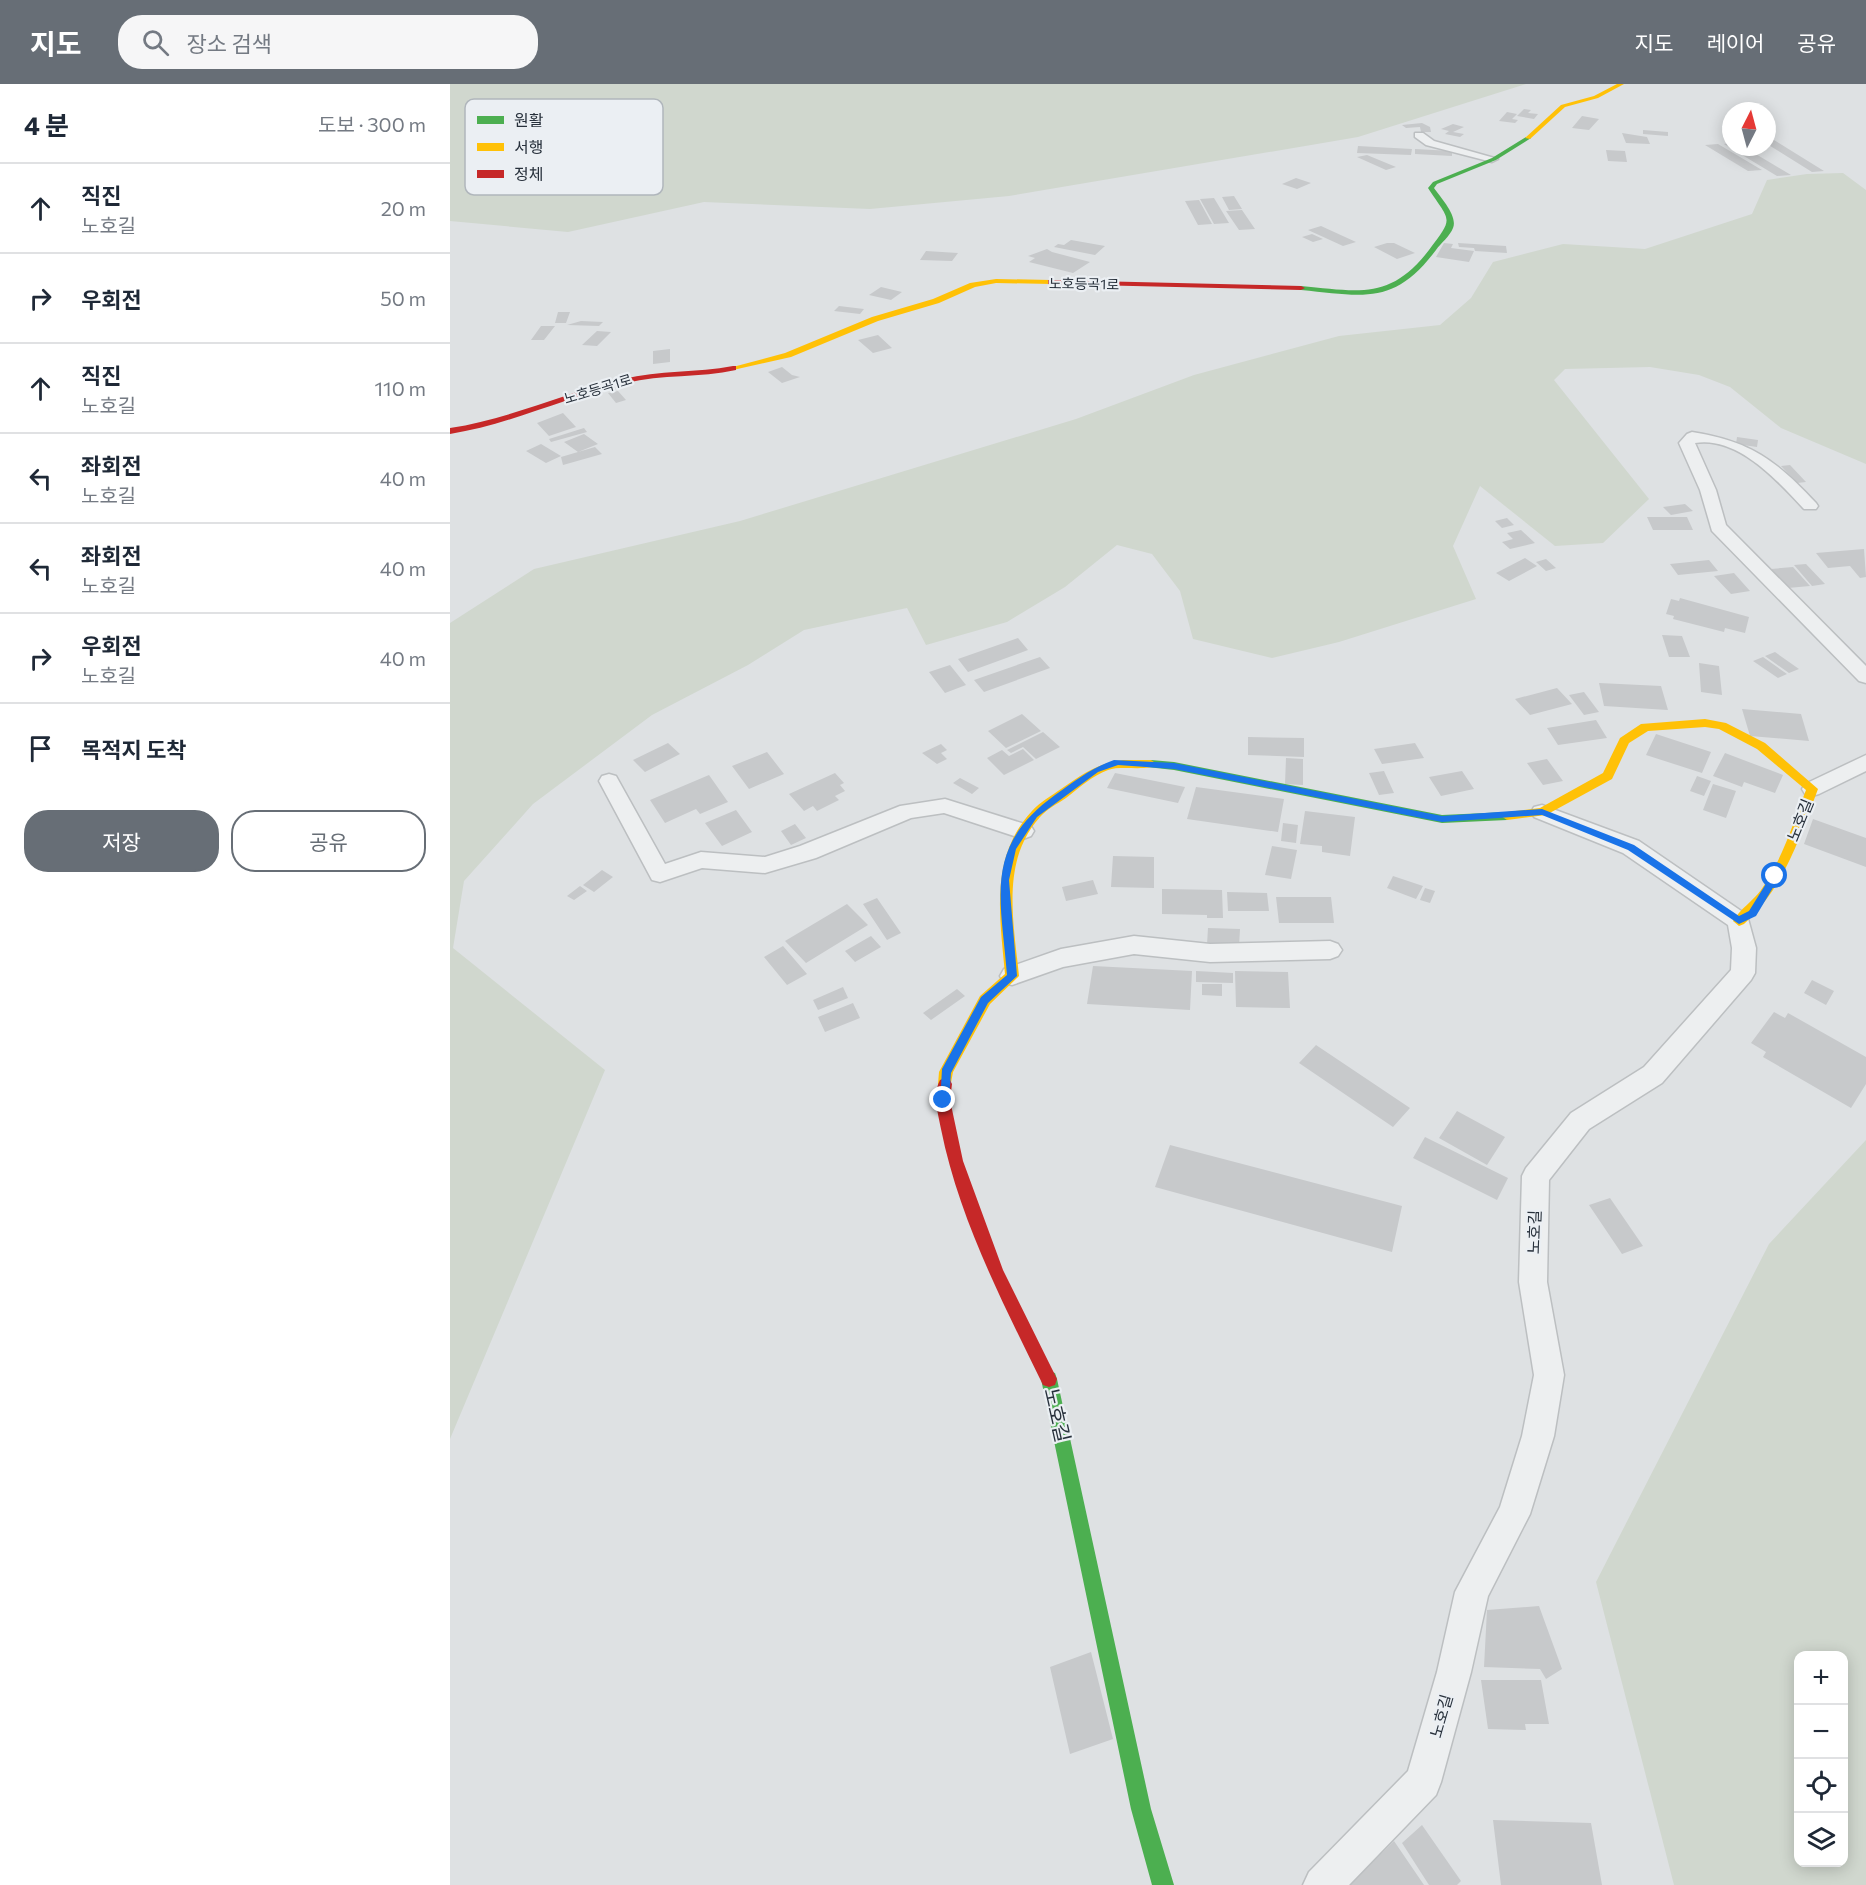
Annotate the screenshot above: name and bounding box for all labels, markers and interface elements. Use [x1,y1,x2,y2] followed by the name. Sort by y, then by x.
[118,15,538,69] search box
[30,26,82,60] text: 지도
[139,26,172,59] icon: search
[187,30,272,57] text: 장소 검색
[1635,30,1673,55] text: 지도
[1706,30,1764,55] text: 레이어
[1797,30,1836,55] text: 공유
[465,99,663,195] legend
[1722,102,1776,156] north arrow
[24,109,69,140] text: 4 분
[514,110,544,129] text: 원활
[318,112,426,136] text: 도보 · 300 m
[514,137,543,156] text: 서행
[514,164,543,183] text: 정체
[81,182,121,209] text: 직진
[24,192,57,225] icon: ahead
[381,196,426,220] text: 20 m
[81,213,136,237] text: 노호길
[1049,274,1119,293] street label: 노호등곡1로
[24,282,57,315] icon: right
[81,286,142,313] text: 우회전
[380,286,426,310] text: 50 m
[81,362,121,389] text: 직진
[562,370,634,407] street label: 노호등곡1로
[24,372,57,405] icon: ahead
[375,376,426,400] text: 110 m
[81,393,136,417] text: 노호길
[81,452,142,479] text: 좌회전
[24,462,57,495] icon: left
[380,466,426,490] text: 40 m
[81,483,136,507] text: 노호길
[81,542,142,569] text: 좌회전
[24,552,57,585] icon: left
[380,556,426,580] text: 40 m
[81,573,136,597] text: 노호길
[81,632,142,659] text: 우회전
[24,642,57,675] icon: right
[380,646,426,670] text: 40 m
[81,663,136,687] text: 노호길
[24,732,57,765] icon: arrive
[81,736,186,763] text: 목적지 도착
[1782,796,1817,844] street label: 노호길
[24,810,219,872] button: 저장
[231,810,426,872] button: 공유
[1761,862,1787,888] route start
[929,1086,955,1112] route end
[1523,1210,1544,1254] street label: 노호길
[1040,1385,1076,1444] street label: 노호길
[1794,1651,1848,1867] map controls
[1794,1651,1848,1705] button: +
[1425,1692,1456,1740] street label: 노호길
[1794,1705,1848,1759] button: −
[1794,1759,1848,1813] button: locate
[1794,1813,1848,1867] button: layers

